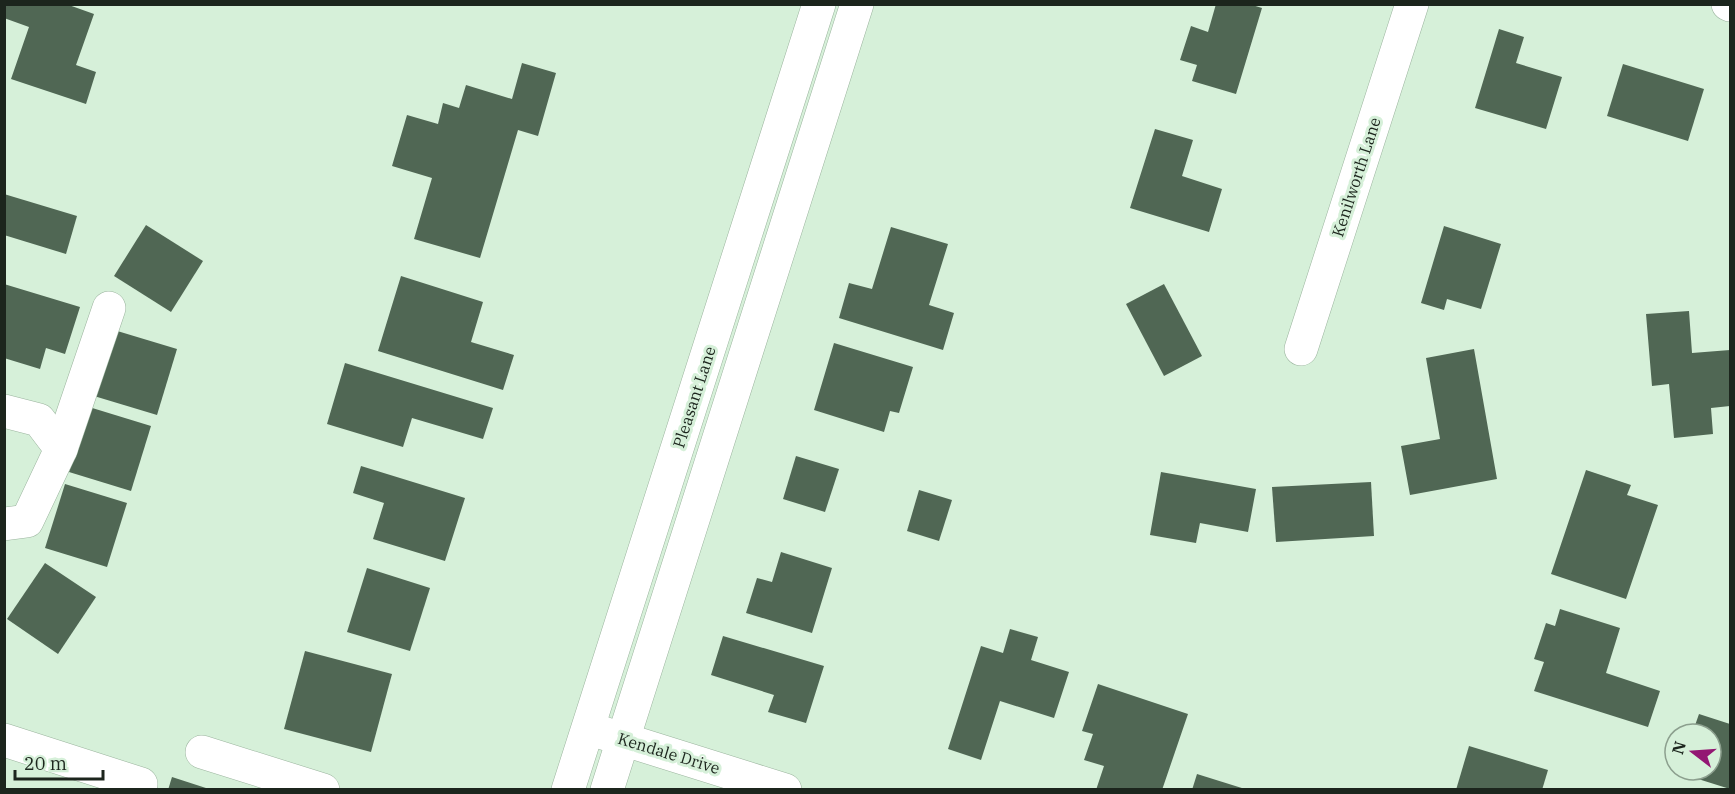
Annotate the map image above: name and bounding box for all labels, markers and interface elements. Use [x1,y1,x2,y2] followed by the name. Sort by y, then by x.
[1327,115,1385,239] street label: Kenilworth Lane
[668,344,720,450] street label: Pleasant Lane
[1663,722,1723,782] north arrow
[616,728,722,778] street label: Kendale Drive
[1667,739,1690,757] text: N
[15,743,104,781] scale bar
[24,752,67,775] text: 20 m

